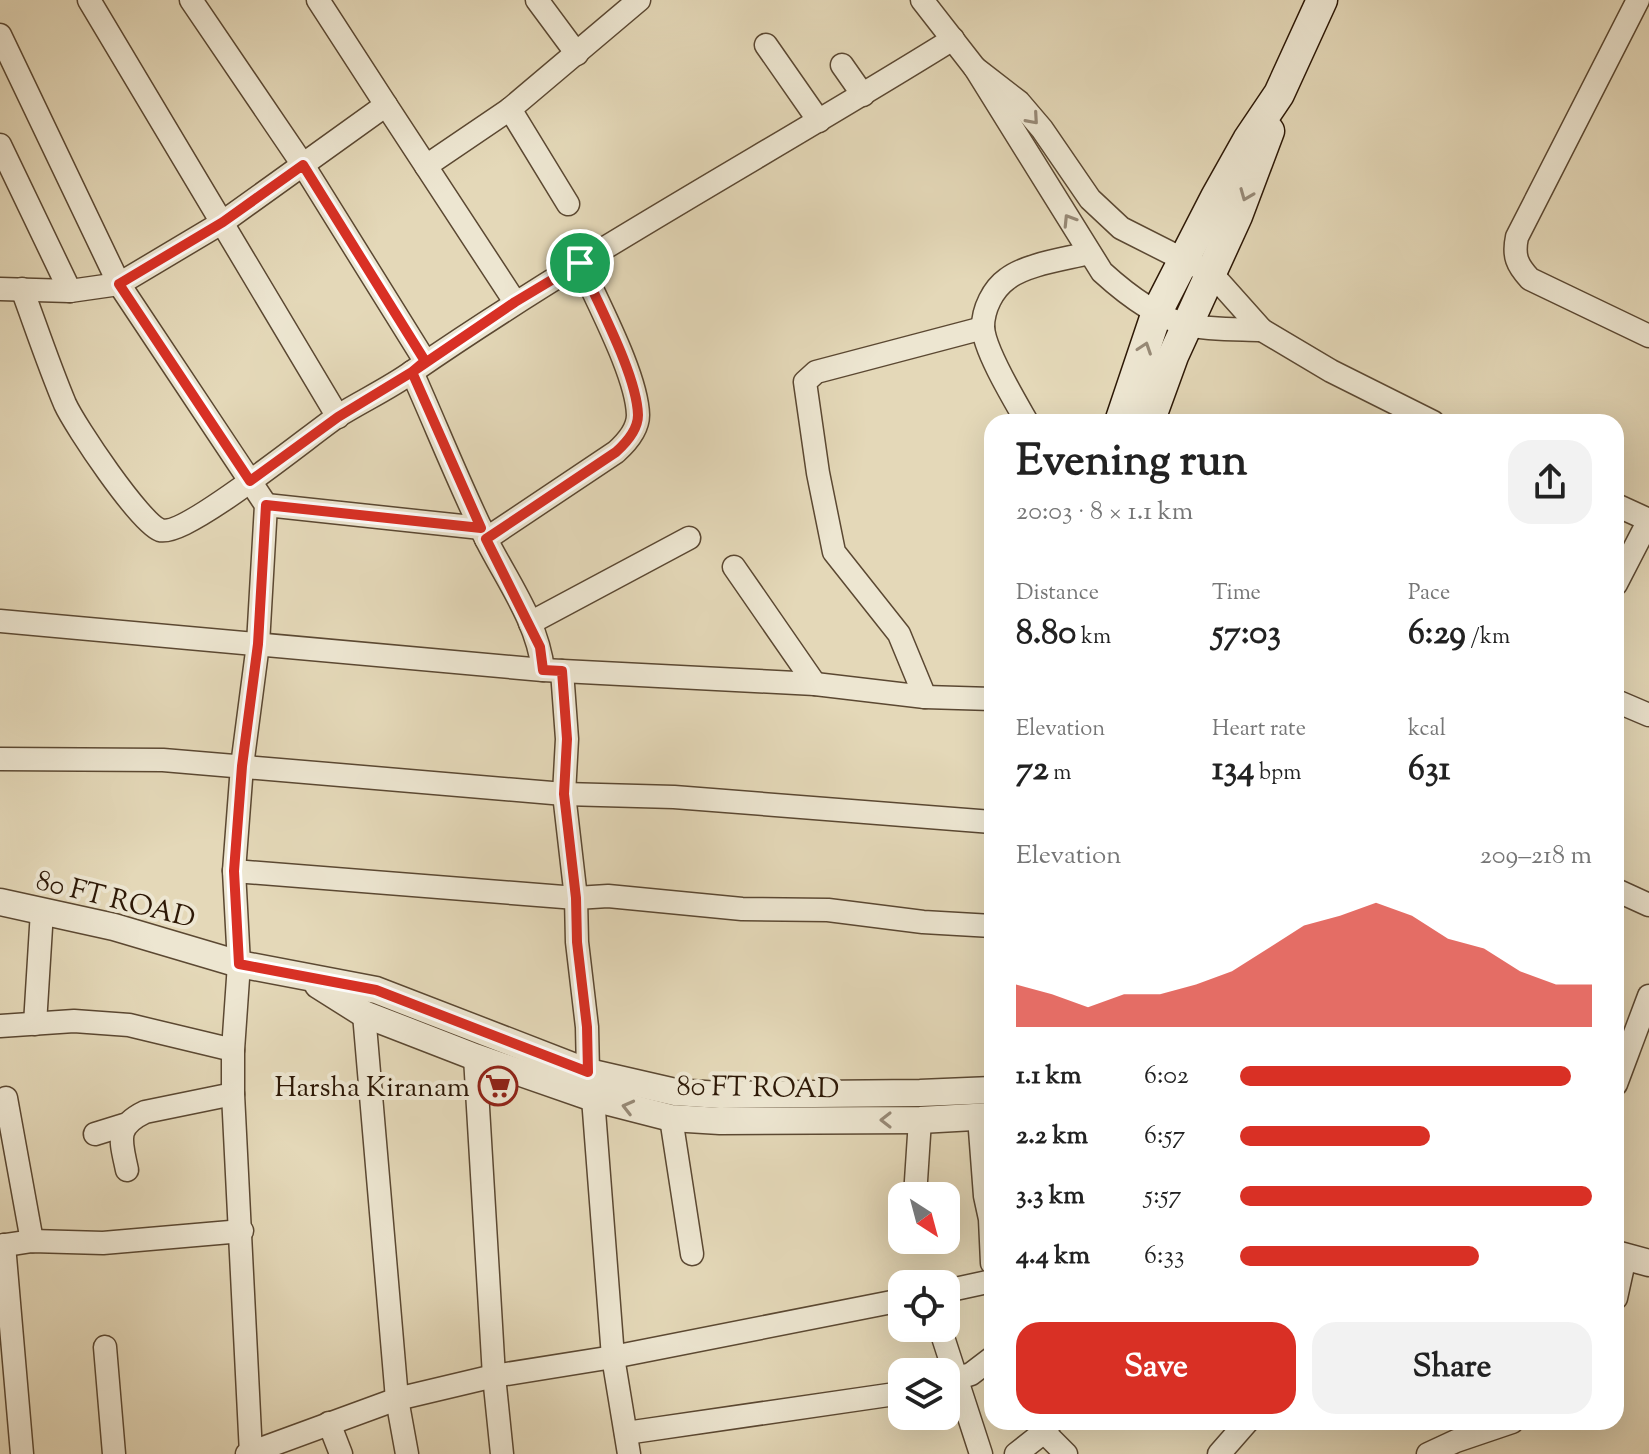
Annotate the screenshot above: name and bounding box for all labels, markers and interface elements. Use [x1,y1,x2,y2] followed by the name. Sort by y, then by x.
[1023,110,1038,125] one-way arrow
[1239,187,1256,201] one-way arrow
[1063,215,1078,229] one-way arrow
[546,229,614,297] pin
[558,241,602,285] icon: arrive
[1135,342,1151,356] one-way arrow
[1016,432,1248,495] text: Evening run
[1508,440,1592,524] button: share
[1016,494,1193,531] text: 20:03 · 8 × 1.1 km
[1016,578,1099,610] text: Distance
[1212,578,1261,610] text: Time
[1408,578,1450,610] text: Pace
[1016,610,1076,659] text: 8.80
[1212,610,1281,659] text: 57:03
[1408,610,1466,659] text: 6:29
[1076,622,1111,654] text: km
[1466,622,1510,654] text: /km
[1016,714,1105,746] text: Elevation
[1212,714,1306,746] text: Heart rate
[1408,714,1446,746] text: kcal
[1016,746,1049,795] text: 72
[1212,746,1254,795] text: 134
[1408,746,1450,795] text: 631
[1049,758,1072,790] text: m
[1254,758,1301,790] text: bpm
[1016,838,1121,875] text: Elevation
[1480,838,1592,875] text: 209–218 m
[32,862,199,940] street label: 80 FT ROAD
[1016,1058,1081,1095] text: 1.1 km
[1144,1058,1189,1095] text: 6:02
[477,1065,519,1107] supermarket icon: Harsha Kiranam
[676,1068,840,1110] street label: 80 FT ROAD
[274,1069,470,1109] place label: Harsha Kiranam
[621,1099,635,1116] one-way arrow
[879,1111,892,1129] one-way arrow
[1016,1118,1088,1155] text: 2.2 km
[1144,1118,1185,1155] text: 6:57
[1016,1178,1085,1215] text: 3.3 km
[1144,1178,1182,1215] text: 5:57
[888,1182,960,1254] north arrow
[888,1182,960,1430] map controls
[1016,1238,1090,1275] text: 4.4 km
[1144,1238,1184,1275] text: 6:33
[888,1270,960,1342] button: locate
[1016,1322,1296,1414] button: Save
[1312,1322,1592,1414] button: Share
[888,1358,960,1430] button: layers

